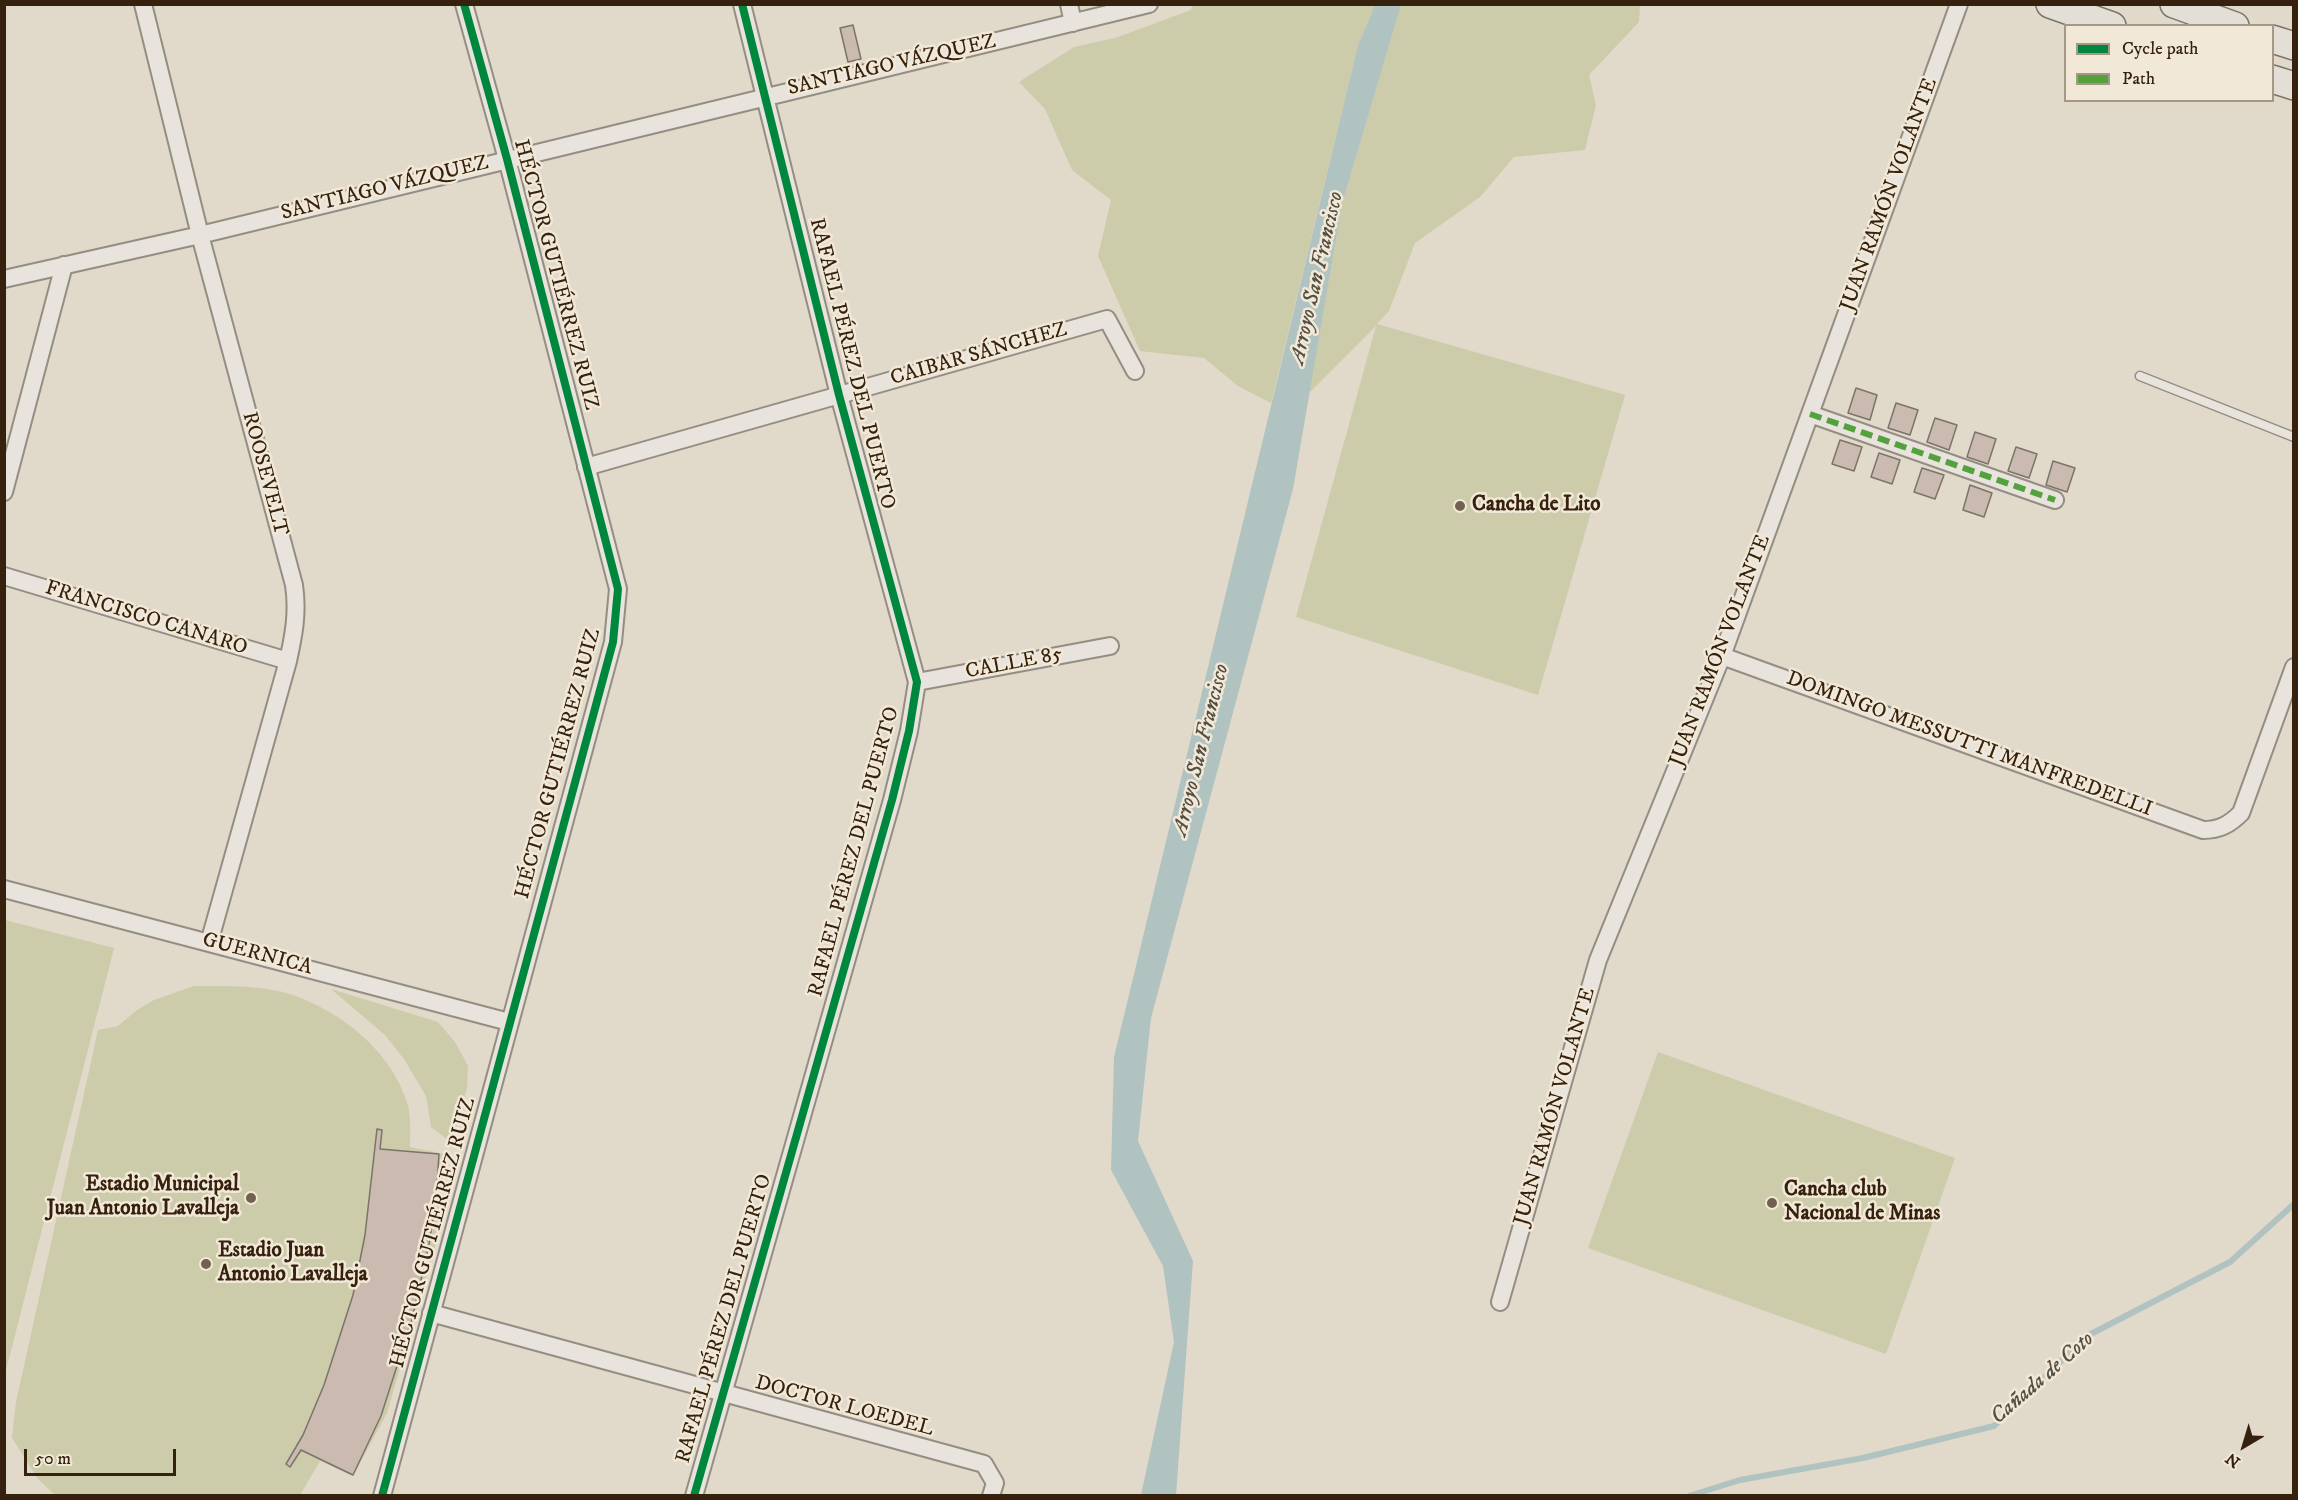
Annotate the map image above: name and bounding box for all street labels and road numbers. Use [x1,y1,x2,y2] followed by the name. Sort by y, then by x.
[785,30,999,102] street label: SANTIAGO VÁZQUEZ
[1836,75,1944,315] street label: JUAN RAMÓN VOLANTE
[507,137,603,413] street label: HÉCTOR GUTIÉRREZ RUIZ
[279,151,491,227] street label: SANTIAGO VÁZQUEZ
[803,216,899,512] street label: RAFAEL PÉREZ DEL PUERTO
[888,318,1070,392] street label: CAIBAR SÁNCHEZ
[235,409,293,539] street label: ROOSEVELT
[1665,531,1777,771] street label: JUAN RAMÓN VOLANTE
[42,576,250,662] street label: FRANCISCO CANARO
[511,626,607,902] street label: HÉCTOR GUTIÉRREZ RUIZ
[964,642,1064,686] street label: CALLE 85
[1783,667,2155,823] street label: DOMINGO MESSUTTI MANFREDELLI
[804,704,906,1000] street label: RAFAEL PÉREZ DEL PUERTO
[199,928,315,982] street label: GUERNICA
[1510,985,1602,1229] street label: JUAN RAMÓN VOLANTE
[386,1095,482,1371] street label: HÉCTOR GUTIÉRREZ RUIZ
[672,1172,778,1466] street label: RAFAEL PÉREZ DEL PUERTO
[752,1371,936,1443] street label: DOCTOR LOEDEL

